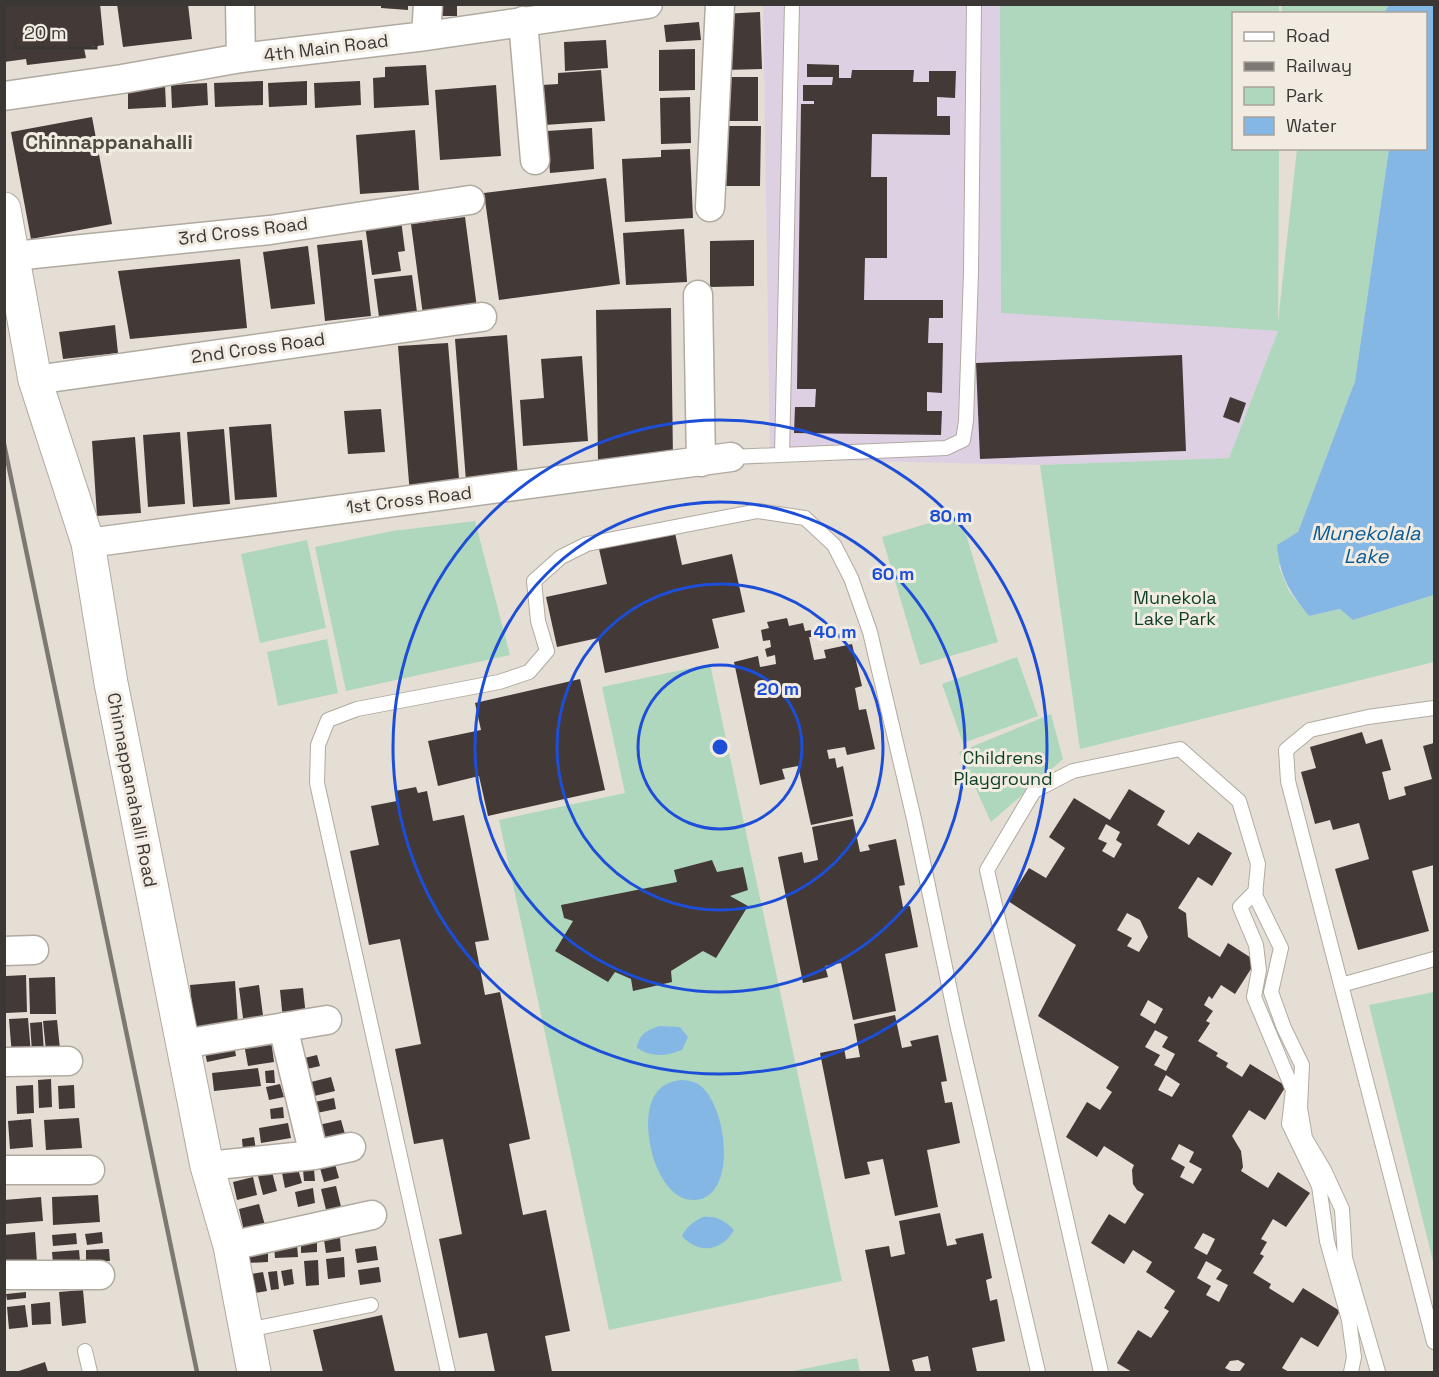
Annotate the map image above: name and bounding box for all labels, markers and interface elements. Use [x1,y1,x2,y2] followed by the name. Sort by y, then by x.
[15,12,96,50] scale bar
[1232,12,1427,150] legend
[24,21,67,44] text: 20 m
[1286,24,1330,47] text: Road
[262,28,390,67] street label: 4th Main Road
[1286,54,1352,77] text: Railway
[1286,84,1324,107] text: Park
[1286,114,1337,137] text: Water
[25,129,193,155] district label: Chinnappanahalli
[177,211,309,250] street label: 3rd Cross Road
[189,327,326,368] street label: 2nd Cross Road
[345,480,473,519] street label: 1st Cross Road
[930,504,972,527] text: 80 m
[1311,520,1421,569] water label: Munekolala Lake
[872,562,914,585] text: 60 m
[1133,586,1217,630] park label: Munekola Lake Park
[813,620,857,643] text: 40 m
[757,677,799,700] text: 20 m
[102,691,163,889] street label: Chinnappanahalli Road
[710,737,730,757] centre of rings
[953,746,1053,790] park label: Childrens Playground

